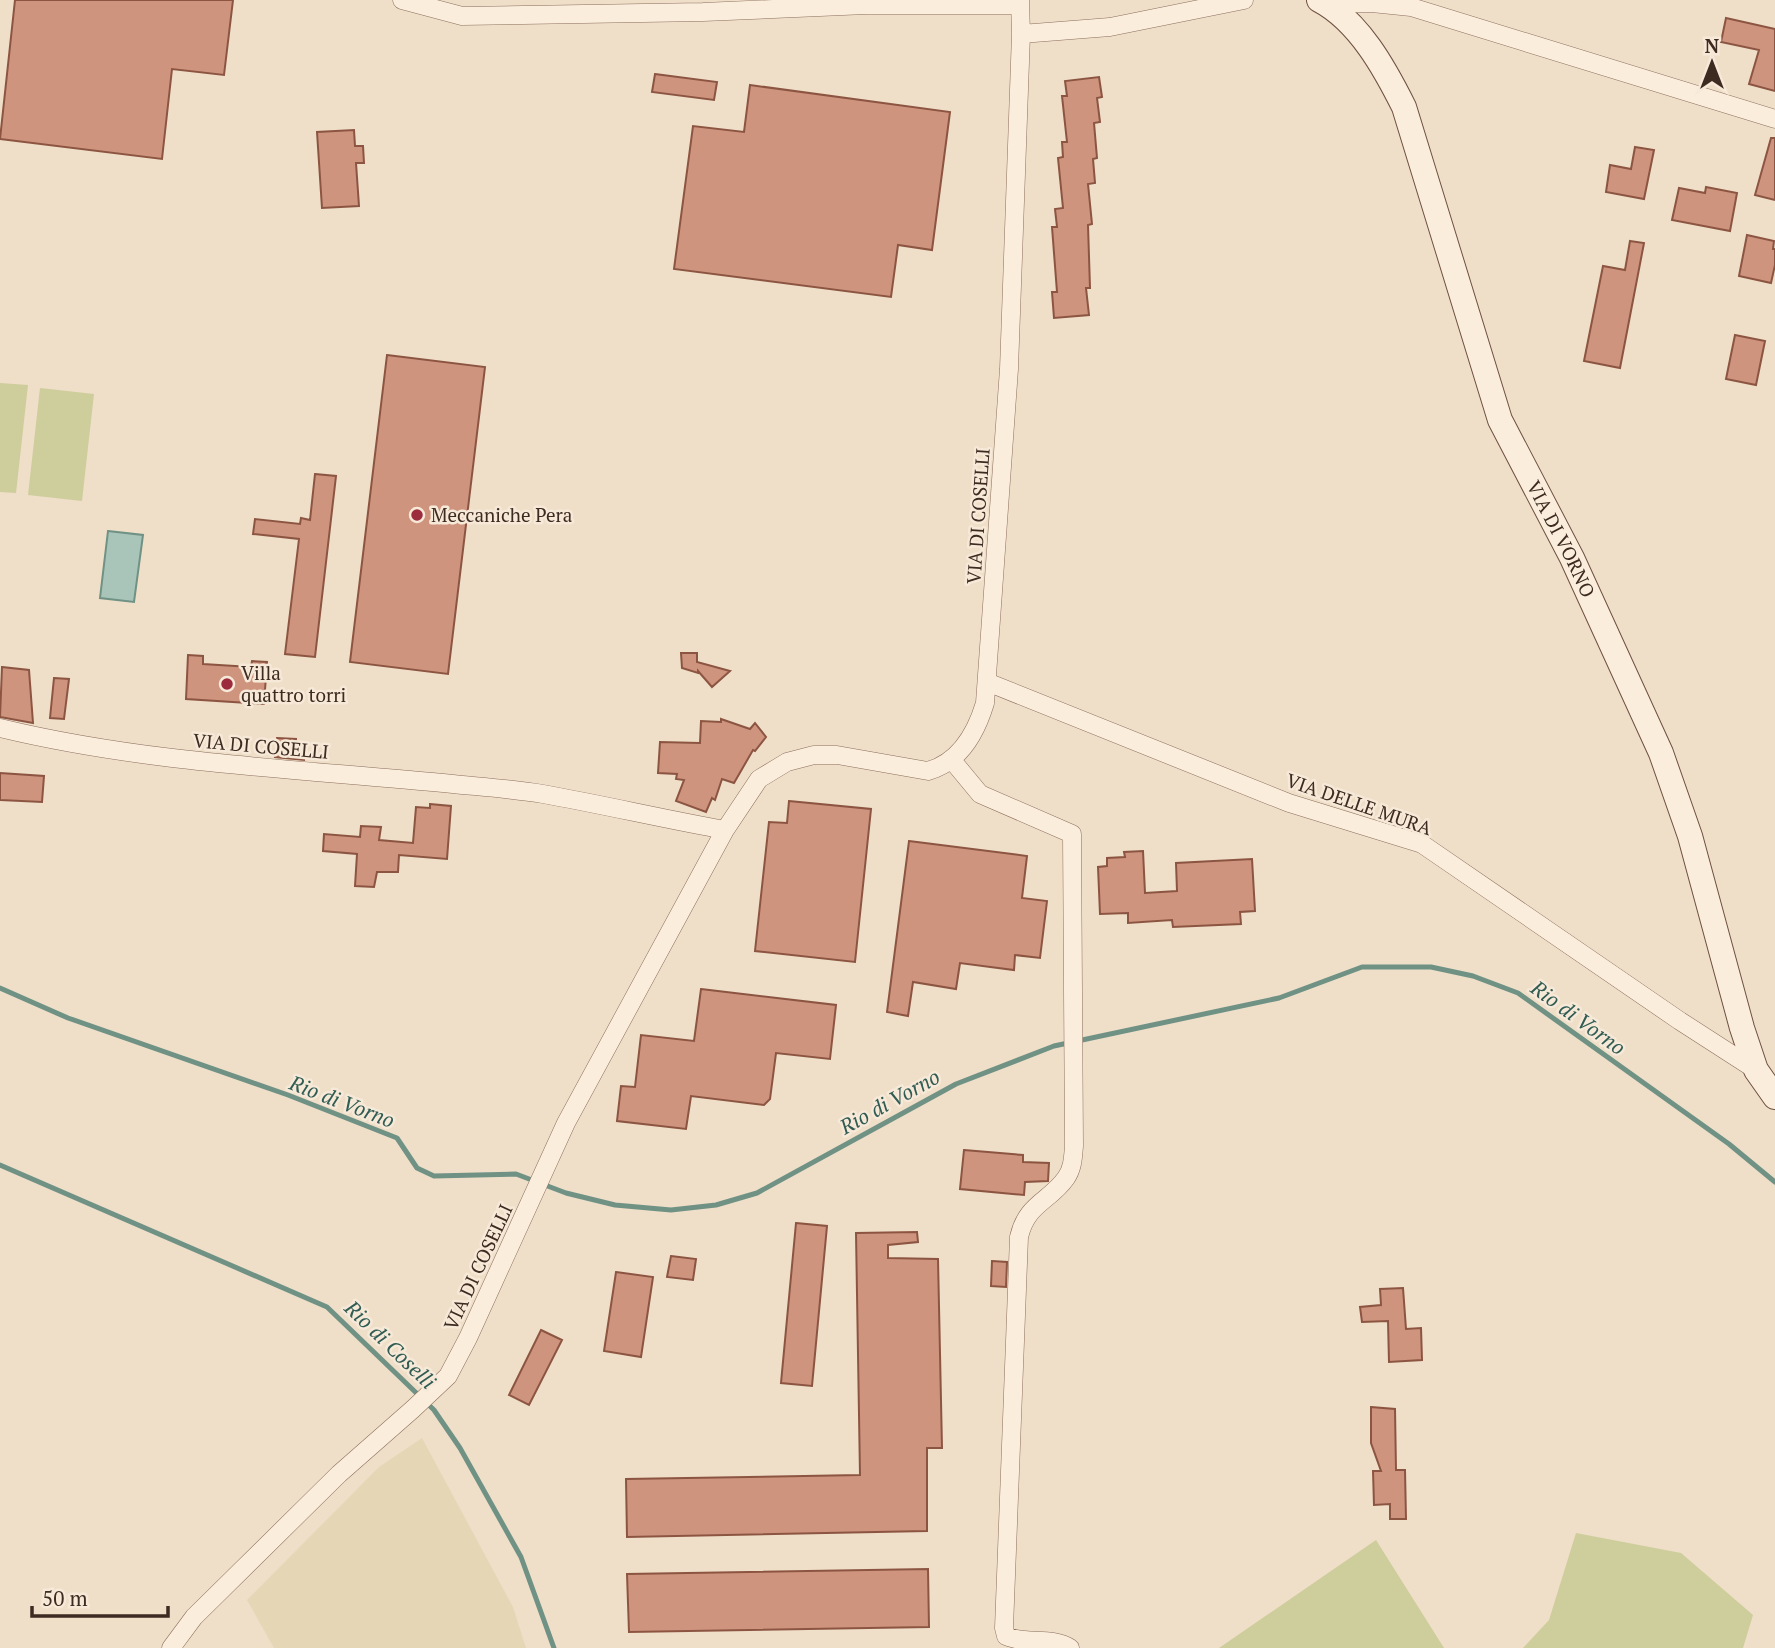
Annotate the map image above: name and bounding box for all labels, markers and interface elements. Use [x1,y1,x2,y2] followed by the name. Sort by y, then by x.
[1677,28,1747,98] north arrow
[1705,33,1720,58] text: N
[960,447,995,585] street label: VIA DI COSELLI
[1522,476,1601,601] street label: VIA DI VORNO
[431,502,573,527] place label: Meccaniche Pera
[409,507,425,523] marker: Meccaniche Pera
[241,660,346,707] place label: Villa quattro torri
[219,676,235,692] marker: Villa quattro torri
[192,727,330,764] street label: VIA DI COSELLI
[1283,767,1435,840] street label: VIA DELLE MURA
[1525,973,1632,1061] water label: Rio di Vorno
[834,1062,945,1141] water label: Rio di Vorno
[285,1068,399,1134] water label: Rio di Vorno
[437,1200,518,1334] street label: VIA DI COSELLI
[338,1293,442,1395] water label: Rio di Coselli
[32,1574,168,1618] scale bar
[42,1584,88,1612] text: 50 m

